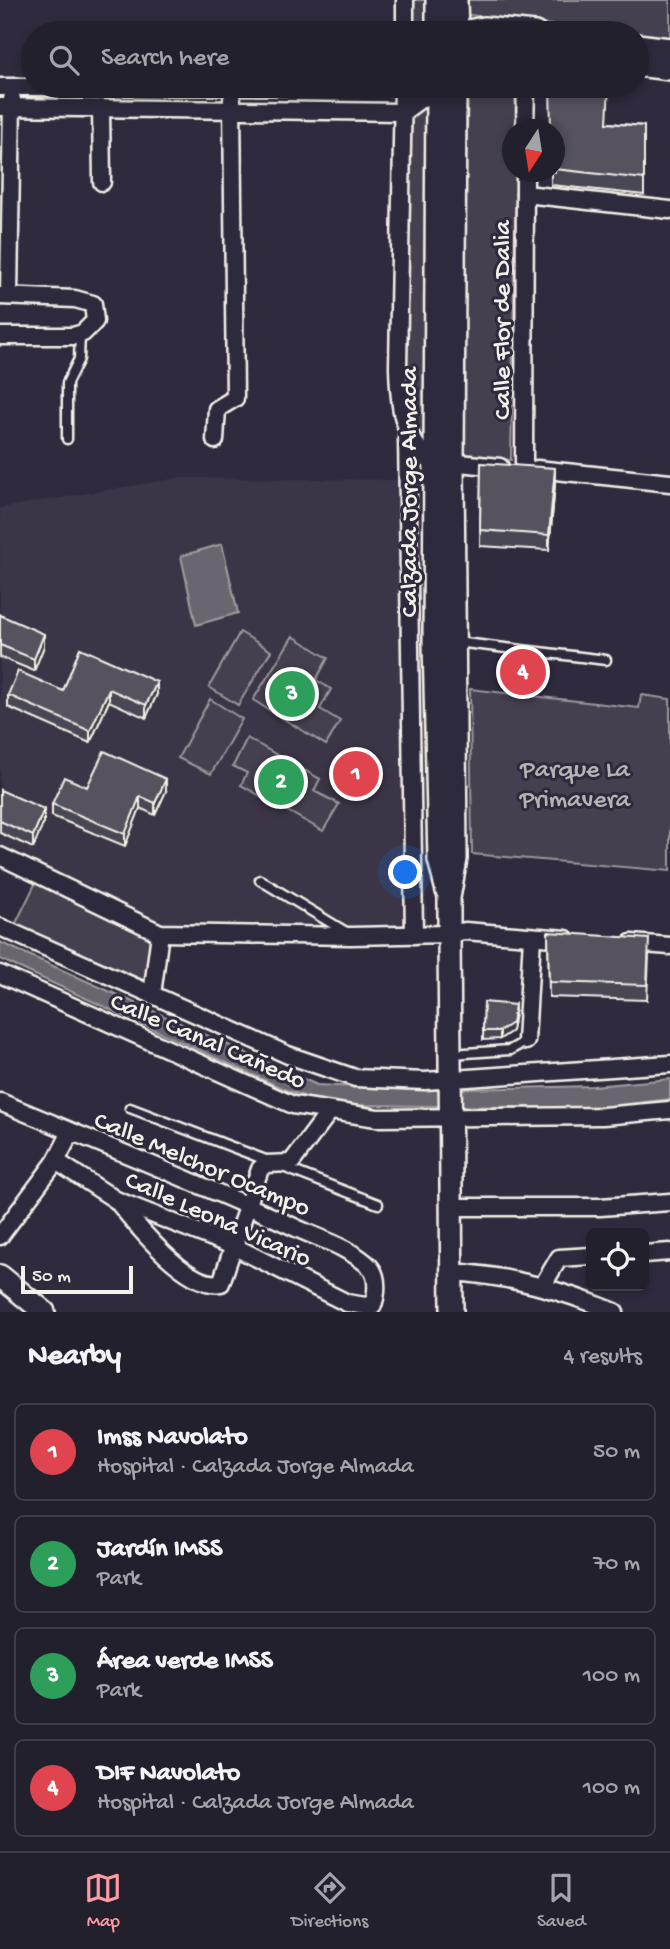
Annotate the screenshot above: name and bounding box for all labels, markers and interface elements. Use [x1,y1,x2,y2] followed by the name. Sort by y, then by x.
[21,21,649,98] search box
[45,41,83,79] icon: search
[101,44,229,75] text: Search here
[502,119,565,182] north arrow
[489,219,520,420] street label: Calle Flor de Dalia
[396,365,427,617] street label: Calzada Jorge Almada
[500,646,546,698] pin: 4
[269,668,315,720] pin: 3
[333,748,379,800] pin: 1
[258,756,304,808] pin: 2
[519,756,632,817] park label: Parque La Primavera
[388,855,422,889] your location
[105,988,310,1098] street label: Calle Canal Cañedo
[88,1107,314,1226] street label: Calle Melchor Ocampo
[119,1166,315,1276] street label: Calle Leona Vicario
[586,1228,649,1291] map controls
[586,1228,649,1291] button: locate
[21,1263,133,1295] scale bar
[32,1266,71,1289] text: 50 m
[28,1340,121,1375] text: Nearby
[563,1344,642,1371] text: 4 results
[97,1423,248,1454] text: Imss Navolato
[48,1439,58,1466] text: 1
[593,1439,640,1466] text: 50 m
[97,1454,414,1481] text: Hospital · Calzada Jorge Almada
[97,1535,222,1566] text: Jardín IMSS
[47,1551,59,1578] text: 2
[593,1551,640,1578] text: 70 m
[97,1566,141,1593] text: Park
[97,1647,273,1678] text: Área verde IMSS
[47,1663,59,1690] text: 3
[583,1663,640,1690] text: 100 m
[97,1678,141,1705] text: Park
[97,1759,240,1790] text: DIF Navolato
[48,1775,58,1802] text: 4
[583,1775,640,1802] text: 100 m
[97,1790,414,1817] text: Hospital · Calzada Jorge Almada
[84,1869,122,1934] tab: Map
[291,1869,368,1934] tab: Directions
[537,1869,586,1934] tab: Saved

